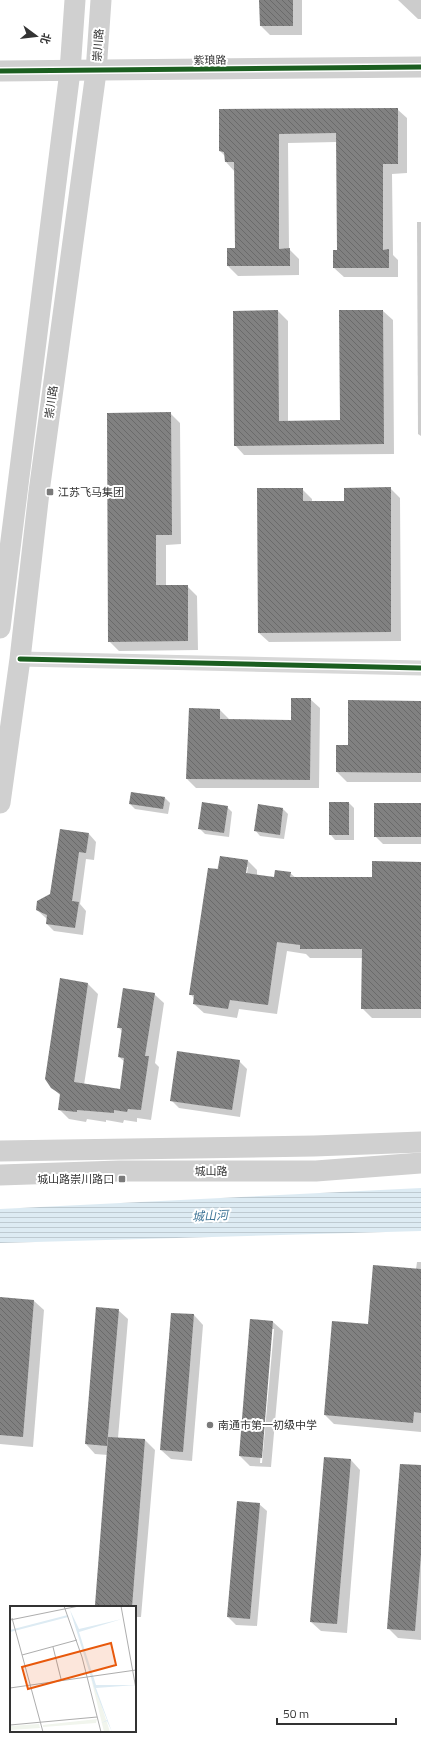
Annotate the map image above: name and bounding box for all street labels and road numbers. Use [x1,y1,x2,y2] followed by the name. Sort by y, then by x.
[89,28,107,62] street label: 崇川路
[193,52,227,68] street label: 紫琅路
[41,385,61,419] street label: 崇川路
[195,1163,228,1179] street label: 城山路

